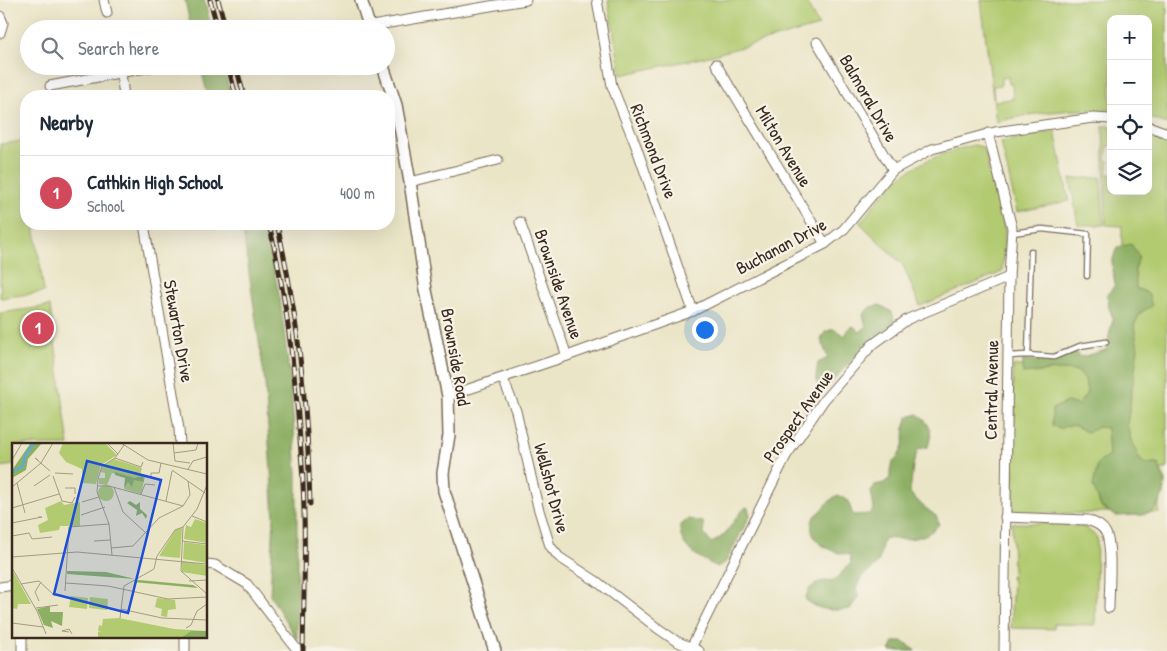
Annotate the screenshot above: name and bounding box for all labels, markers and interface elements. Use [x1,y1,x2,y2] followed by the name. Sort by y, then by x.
[1107,15,1152,195] map controls
[1107,15,1152,60] button: +
[20,20,395,75] search box
[38,34,66,62] icon: search
[78,35,159,61] text: Search here
[834,50,904,146] street label: Balmoral Drive
[1107,60,1152,105] button: −
[625,100,683,202] street label: Richmond Drive
[750,101,818,191] street label: Milton Avenue
[1107,105,1152,150] button: locate
[40,108,93,137] text: Nearby
[1107,150,1152,195] button: layers
[87,169,223,195] text: Cathkin High School
[53,182,59,204] text: 1
[340,182,375,204] text: 400 m
[87,195,124,217] text: School
[731,212,831,280] street label: Buchanan Drive
[529,226,589,342] street label: Brownside Avenue
[158,278,200,384] street label: Stewarton Drive
[435,306,477,408] street label: Brownside Road
[22,309,54,347] pin: 1
[692,317,718,343] your location
[978,340,1004,440] street label: Central Avenue
[757,365,839,467] street label: Prospect Avenue
[528,440,576,536] street label: Wellshot Drive
[12,443,208,638] inset map

